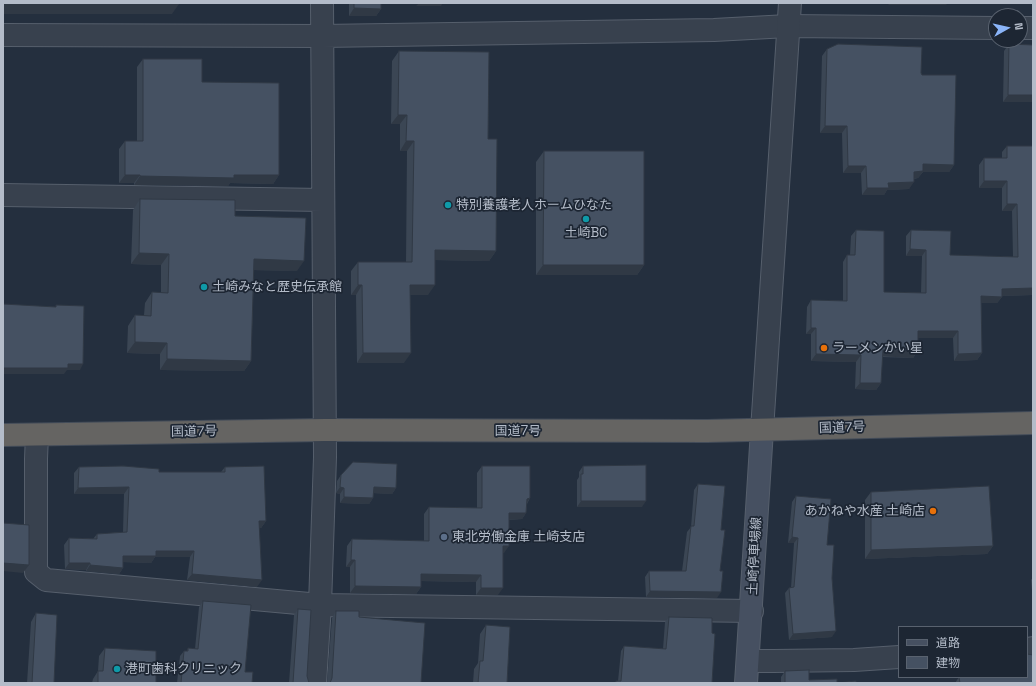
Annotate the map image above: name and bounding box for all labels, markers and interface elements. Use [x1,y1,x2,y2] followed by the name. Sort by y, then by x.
[988,8,1028,48] north arrow
[1011,22,1026,31] text: N
[456,197,612,213] place label: 特別養護老人ホームひなた
[443,200,453,210] marker: 特別養護老人ホームひなた
[581,214,591,224] marker: 土崎BC
[565,225,607,241] place label: 土崎BC
[212,279,342,295] place label: 土崎みなと歴史伝承館
[199,282,209,292] marker: 土崎みなと歴史伝承館
[832,340,923,356] place label: ラーメンかい星
[819,343,829,353] marker: ラーメンかい星
[819,419,865,437] street label: 国道7号
[495,423,541,439] street label: 国道7号
[171,424,217,440] street label: 国道7号
[805,503,925,519] place label: あかねや水産 土崎店
[928,506,938,516] marker: あかねや水産 土崎店
[745,517,765,595] street label: 土崎停車場線
[452,529,585,545] place label: 東北労働金庫 土崎支店
[439,532,449,542] marker: 東北労働金庫 土崎支店
[898,626,1028,678] legend
[936,635,960,651] text: 道路
[936,655,960,671] text: 建物
[125,661,242,677] place label: 港町歯科クリニック
[112,664,122,674] marker: 港町歯科クリニック

